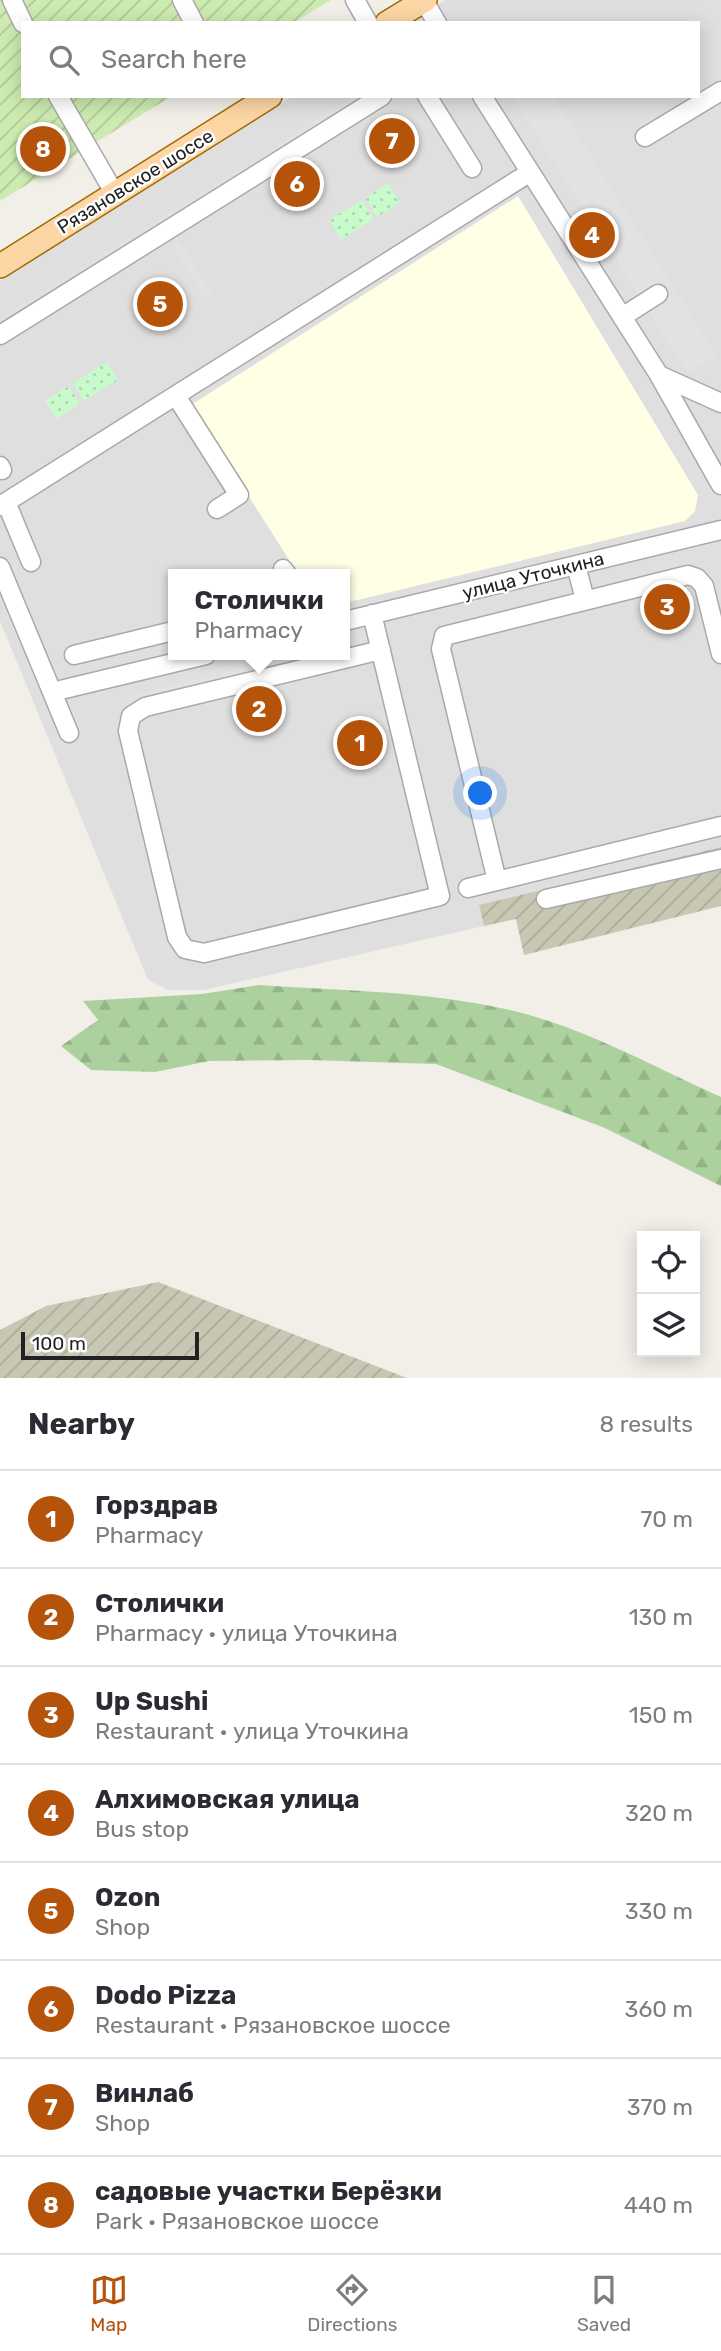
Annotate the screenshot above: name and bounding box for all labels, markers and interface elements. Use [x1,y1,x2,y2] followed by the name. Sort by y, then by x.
[21,21,700,98] search box
[45,41,83,79] icon: search
[101,44,247,75] text: Search here
[369,115,415,167] pin: 7
[20,123,66,175] pin: 8
[53,124,218,239] street label: Рязановское шоссе
[274,158,320,210] pin: 6
[569,209,615,261] pin: 4
[137,278,183,330] pin: 5
[460,547,606,604] street label: улица Уточкина
[168,569,350,660] popup
[644,581,690,633] pin: 3
[194,585,324,616] text: Столички
[194,616,303,644] text: Pharmacy
[236,683,282,735] pin: 2
[337,717,383,769] pin: 1
[463,776,497,810] your location
[637,1231,700,1357] map controls
[637,1231,700,1294] button: locate
[637,1294,700,1357] button: layers
[21,1329,200,1361] scale bar
[32,1332,86,1355] text: 100 m
[28,1406,135,1442] text: Nearby
[599,1410,693,1438] text: 8 results
[95,1490,218,1521] text: Горздрав
[45,1505,57,1533] text: 1
[641,1505,693,1533] text: 70 m
[95,1521,203,1549] text: Pharmacy
[95,1588,224,1619] text: Столички
[44,1603,58,1631] text: 2
[629,1603,693,1631] text: 130 m
[95,1619,398,1647] text: Pharmacy · улица Уточкина
[95,1686,208,1717] text: Up Sushi
[43,1701,59,1729] text: 3
[629,1701,693,1729] text: 150 m
[95,1717,409,1745] text: Restaurant · улица Уточкина
[95,1784,360,1815] text: Алхимовская улица
[43,1799,59,1827] text: 4
[625,1799,693,1827] text: 320 m
[95,1815,189,1843] text: Bus stop
[95,1882,160,1913] text: Ozon
[44,1897,58,1925] text: 5
[625,1897,693,1925] text: 330 m
[95,1913,150,1941] text: Shop
[95,1980,236,2011] text: Dodo Pizza
[44,1995,58,2023] text: 6
[625,1995,693,2023] text: 360 m
[95,2011,451,2039] text: Restaurant · Рязановское шоссе
[95,2078,194,2109] text: Винлаб
[44,2093,58,2121] text: 7
[627,2093,693,2121] text: 370 m
[95,2109,150,2137] text: Shop
[95,2176,442,2207] text: садовые участки Берёзки
[43,2191,59,2219] text: 8
[624,2191,693,2219] text: 440 m
[95,2207,379,2235] text: Park · Рязановское шоссе
[90,2271,128,2336] tab: Map
[307,2271,397,2336] tab: Directions
[577,2271,631,2336] tab: Saved

